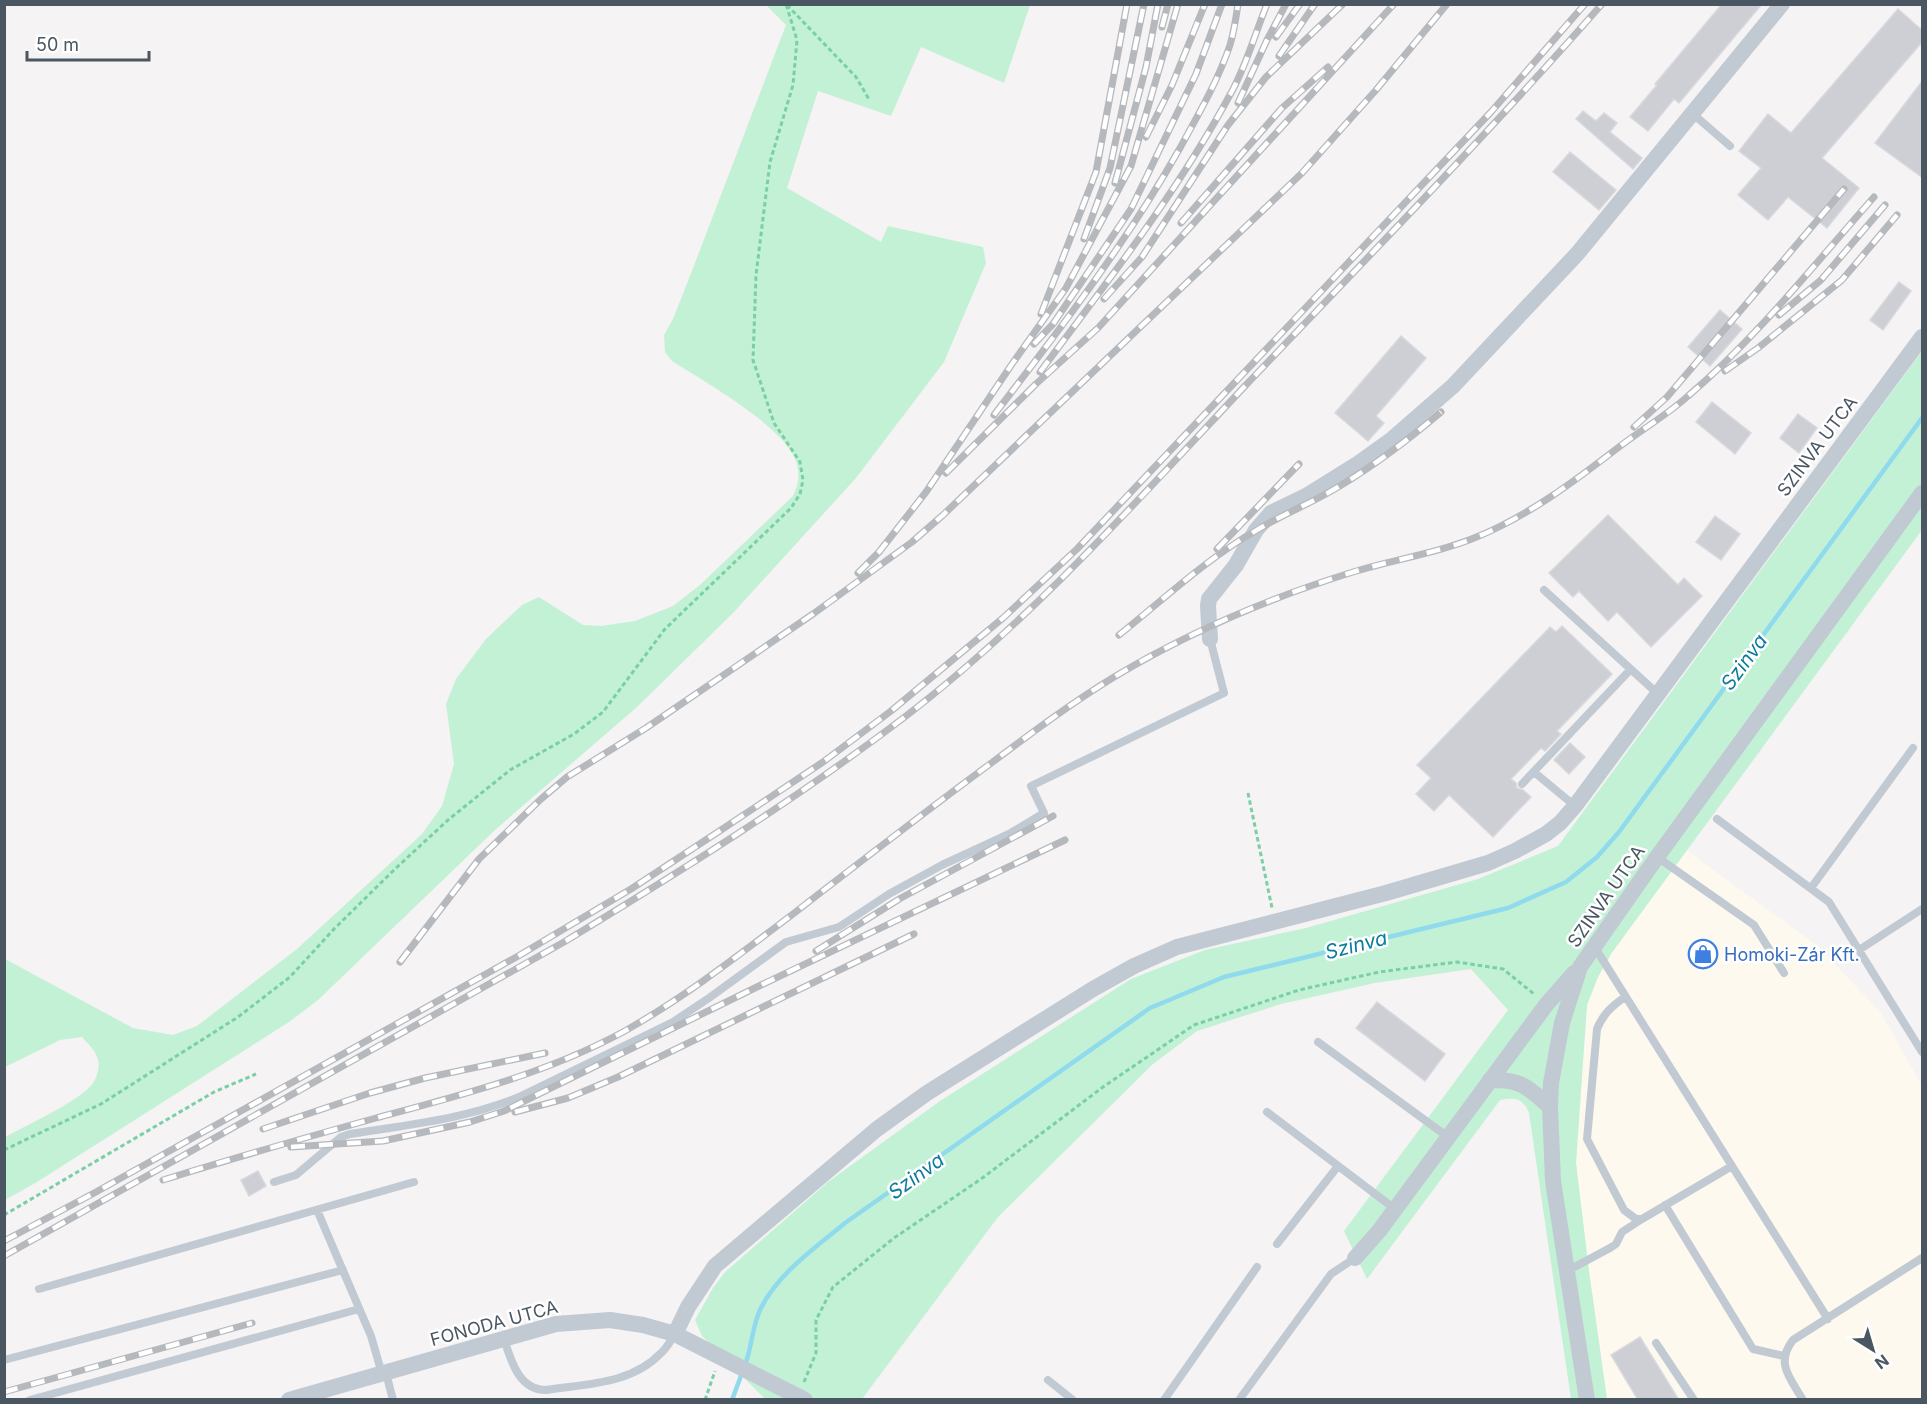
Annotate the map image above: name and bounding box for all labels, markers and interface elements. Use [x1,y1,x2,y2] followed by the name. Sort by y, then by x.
[27,24,148,62] scale bar
[36,34,79,55] text: 50 m
[1773,392,1861,500] street label: SZINVA UTCA
[1716,629,1772,695] water label: Szinva
[1563,841,1649,951] street label: SZINVA UTCA
[1322,926,1390,964] water label: Szinva
[1687,938,1719,970] shop icon: Homoki-Zár Kft.
[1724,944,1860,965] place label: Homoki-Zár Kft.
[883,1148,949,1204] water label: Szinva
[428,1296,560,1350] street label: FONODA UTCA
[1843,1320,1903,1380] north arrow
[1871,1350,1893,1374] text: N

